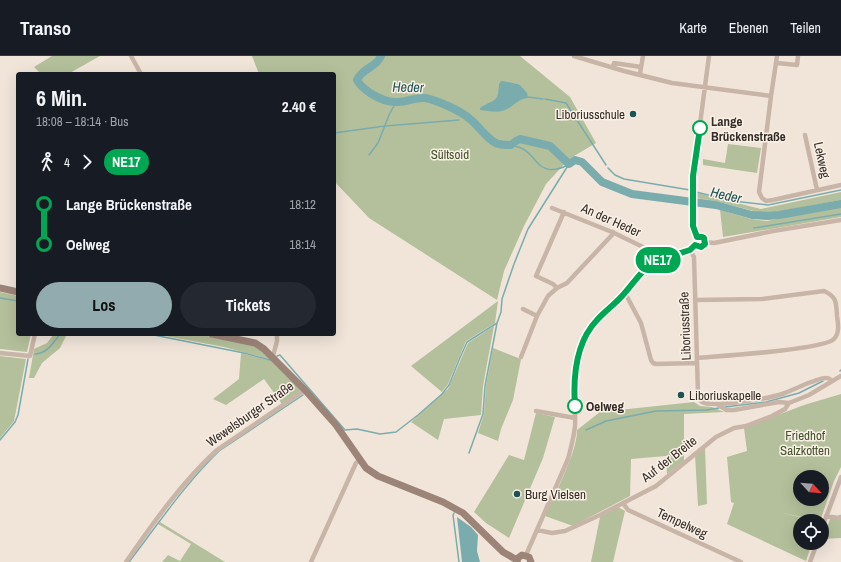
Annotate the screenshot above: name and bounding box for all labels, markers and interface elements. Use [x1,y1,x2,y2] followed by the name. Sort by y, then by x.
[20,15,71,41] text: Transo
[679,19,707,37] text: Karte
[729,19,768,37] text: Ebenen
[790,19,821,37] text: Teilen
[392,78,425,96] water label: Heder
[36,83,87,113] text: 6 Min.
[282,96,316,117] text: 2.40 €
[556,106,625,123] place label: Liboriusschule
[628,109,638,119] marker: Liboriusschule
[36,113,128,130] text: 18:08 – 18:14 · Bus
[711,113,786,145] place label: Lange Brückenstraße
[692,120,708,136] marker: Lange Brückenstraße
[810,140,834,180] street label: Lekweg
[431,146,469,163] park label: Sültsoid
[36,151,58,173] icon: walk
[76,151,98,173] icon: forward
[112,153,141,171] text: NE17
[64,154,70,171] text: 4
[709,183,744,208] water label: Heder
[66,194,192,215] text: Lange Brückenstraße
[289,196,316,213] text: 18:12
[578,199,644,241] street label: An der Heder
[66,234,110,255] text: Oelweg
[289,236,316,253] text: 18:14
[630,247,686,273] line badge: NE17
[644,251,672,269] text: NE17
[36,282,172,328] button: Los
[180,282,316,328] button: Tickets
[675,291,695,361] street label: Liboriusstraße
[203,377,297,450] street label: Wewelsburger Straße
[689,387,761,404] place label: Liboriuskapelle
[676,390,686,400] marker: Liboriuskapelle
[567,398,583,414] marker: Oelweg
[586,398,624,415] place label: Oelweg
[780,427,830,459] park label: Friedhof Salzkotten
[637,432,700,487] street label: Auf der Breite
[793,470,829,506] north arrow
[793,470,829,550] map controls
[525,486,586,503] place label: Burg Vielsen
[512,489,522,499] marker: Burg Vielsen
[654,504,710,542] street label: Tempelweg
[793,514,829,550] button: locate

